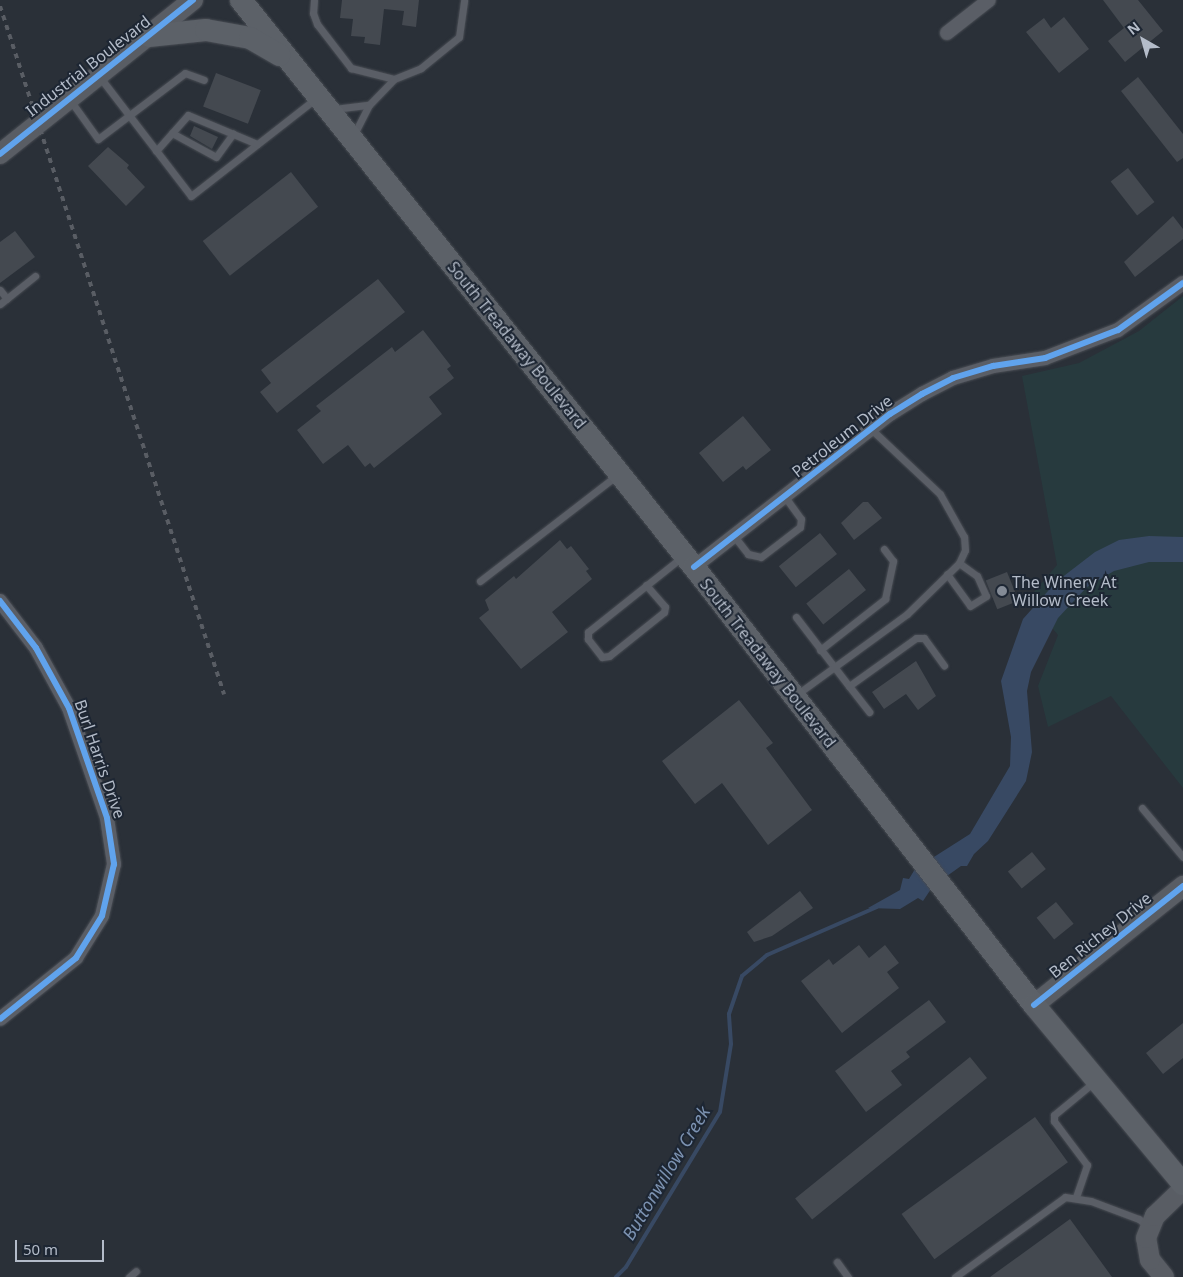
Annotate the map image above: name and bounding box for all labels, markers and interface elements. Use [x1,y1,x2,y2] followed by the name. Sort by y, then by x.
[22,11,154,121] street label: Industrial Boulevard
[1118,15,1168,65] north arrow
[1123,17,1144,39] text: N
[444,258,590,432] street label: South Treadaway Boulevard
[788,391,896,481] street label: Petroleum Drive
[1012,572,1117,610] place label: The Winery At Willow Creek
[696,575,840,751] street label: South Treadaway Boulevard
[996,585,1008,597] marker: The Winery At Willow Creek
[71,697,129,821] street label: Burl Harris Drive
[1045,888,1155,982] street label: Ben Richey Drive
[617,1102,715,1244] water label: Buttonwillow Creek
[18,1230,106,1262] scale bar
[23,1239,58,1259] text: 50 m

